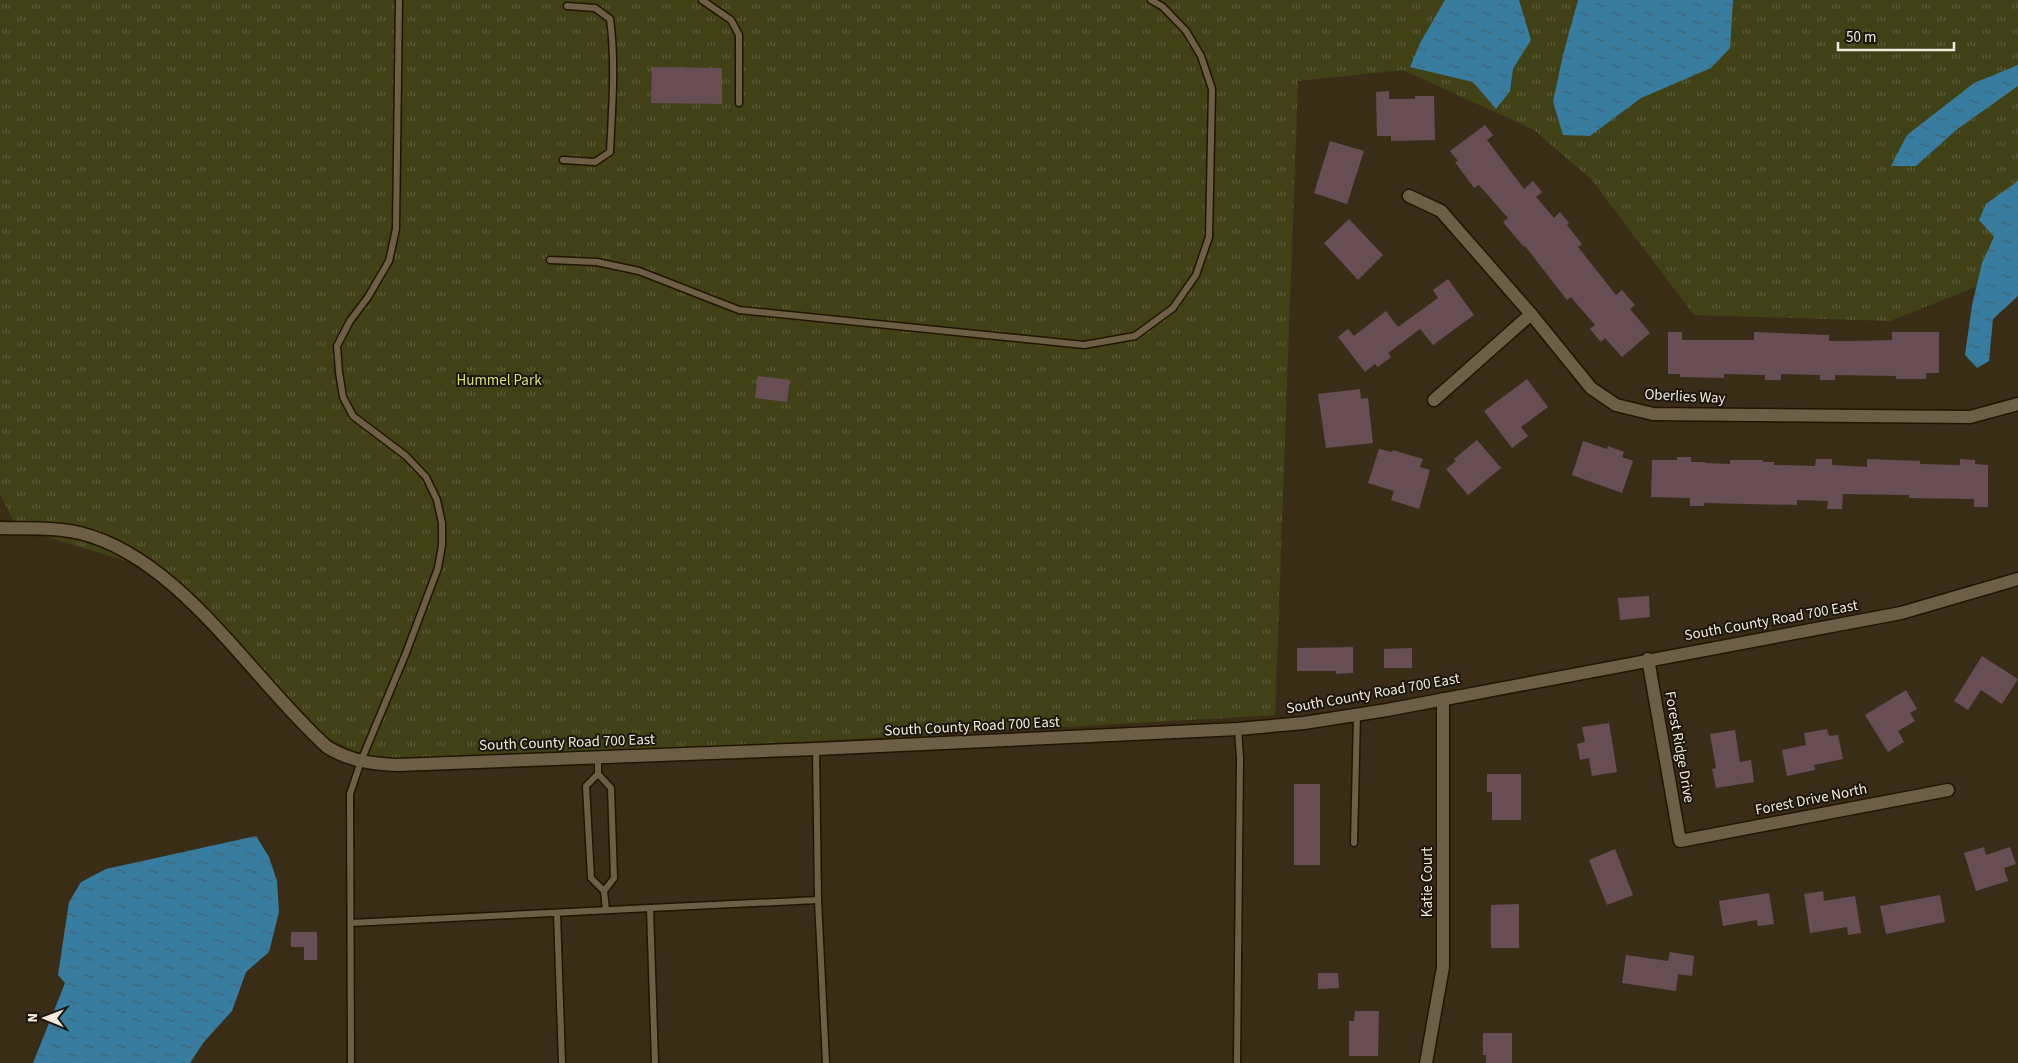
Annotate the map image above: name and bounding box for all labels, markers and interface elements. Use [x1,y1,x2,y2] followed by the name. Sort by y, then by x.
[1838,20,1954,52] scale bar
[1846,27,1876,48] text: 50 m
[456,370,542,391] park label: Hummel Park
[1644,384,1726,409] street label: Oberlies Way
[1683,595,1859,646] street label: South County Road 700 East
[1285,668,1461,719] street label: South County Road 700 East
[1659,690,1700,804] street label: Forest Ridge Drive
[884,711,1060,742] street label: South County Road 700 East
[479,729,655,756] street label: South County Road 700 East
[1753,778,1869,821] street label: Forest Drive North
[1417,847,1438,917] street label: Katie Court
[20,993,70,1043] north arrow
[23,1013,43,1023] text: N

